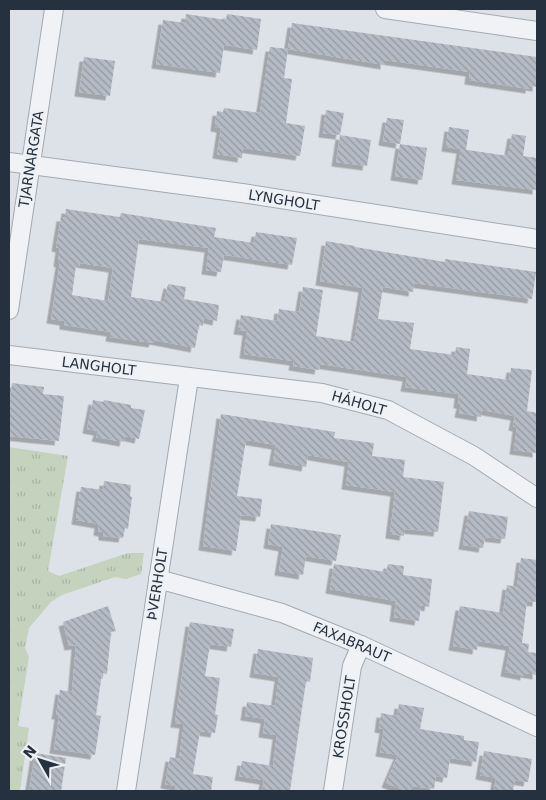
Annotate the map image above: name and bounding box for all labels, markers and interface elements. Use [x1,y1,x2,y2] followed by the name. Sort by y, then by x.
[15,109,47,210] street label: TJARNARGATA
[247,186,321,214] street label: LYNGHOLT
[61,353,138,379] street label: LANGHOLT
[330,388,389,419] street label: HÁHOLT
[143,546,171,621] street label: ÞVERHOLT
[311,618,394,666] street label: FAXABRAUT
[330,674,359,760] street label: KROSSHOLT
[15,735,65,785] north arrow
[20,742,40,761] text: N

